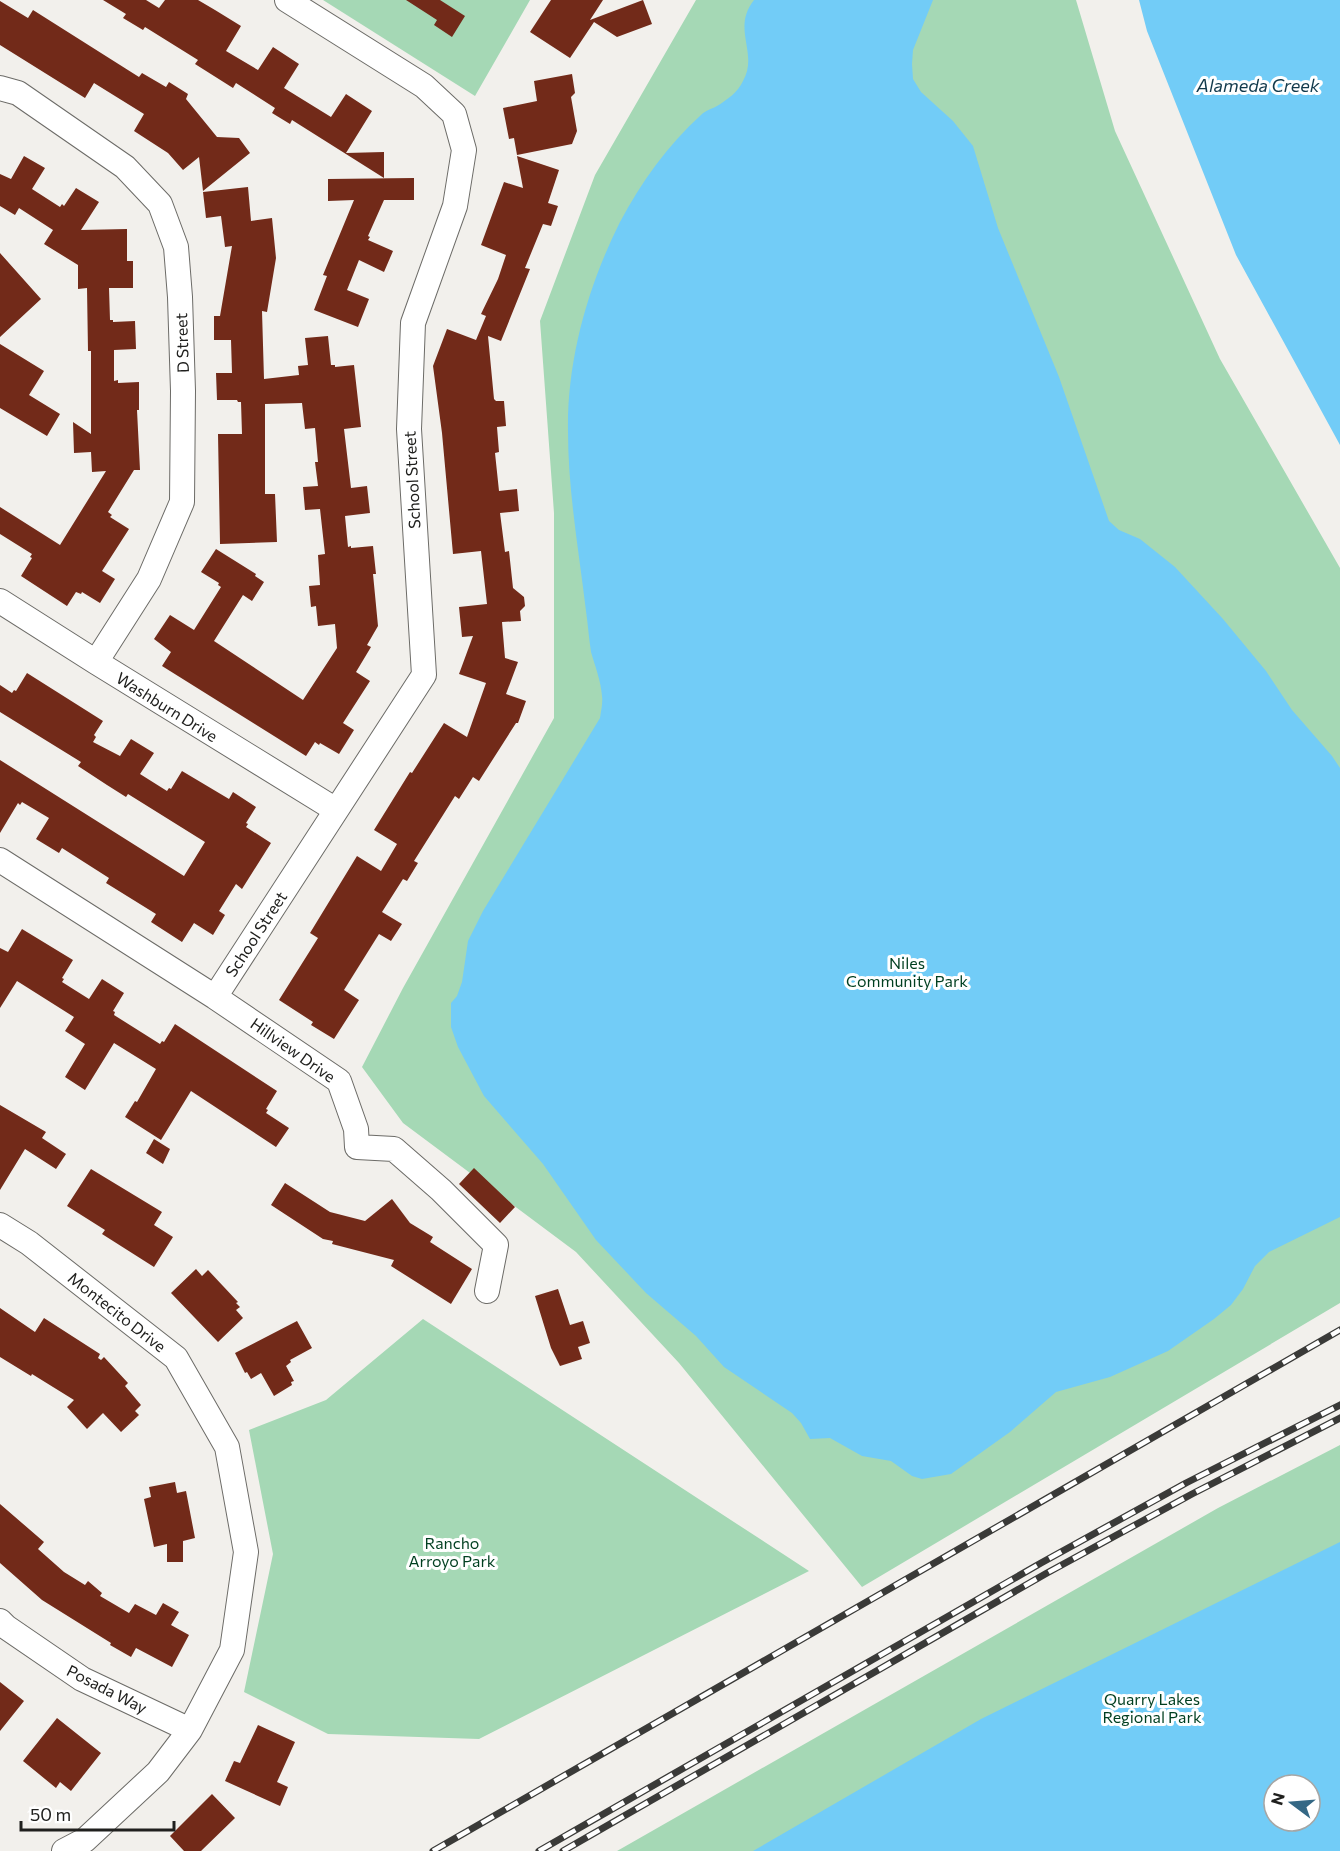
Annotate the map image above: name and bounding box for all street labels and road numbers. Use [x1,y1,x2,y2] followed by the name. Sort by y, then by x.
[171,312,192,373] street label: D Street
[399,430,424,529] street label: School Street
[113,668,221,745] street label: Washburn Drive
[221,887,290,980] street label: School Street
[247,1013,339,1086] street label: Hillview Drive
[65,1268,170,1356] street label: Montecito Drive
[64,1660,150,1717] street label: Posada Way

